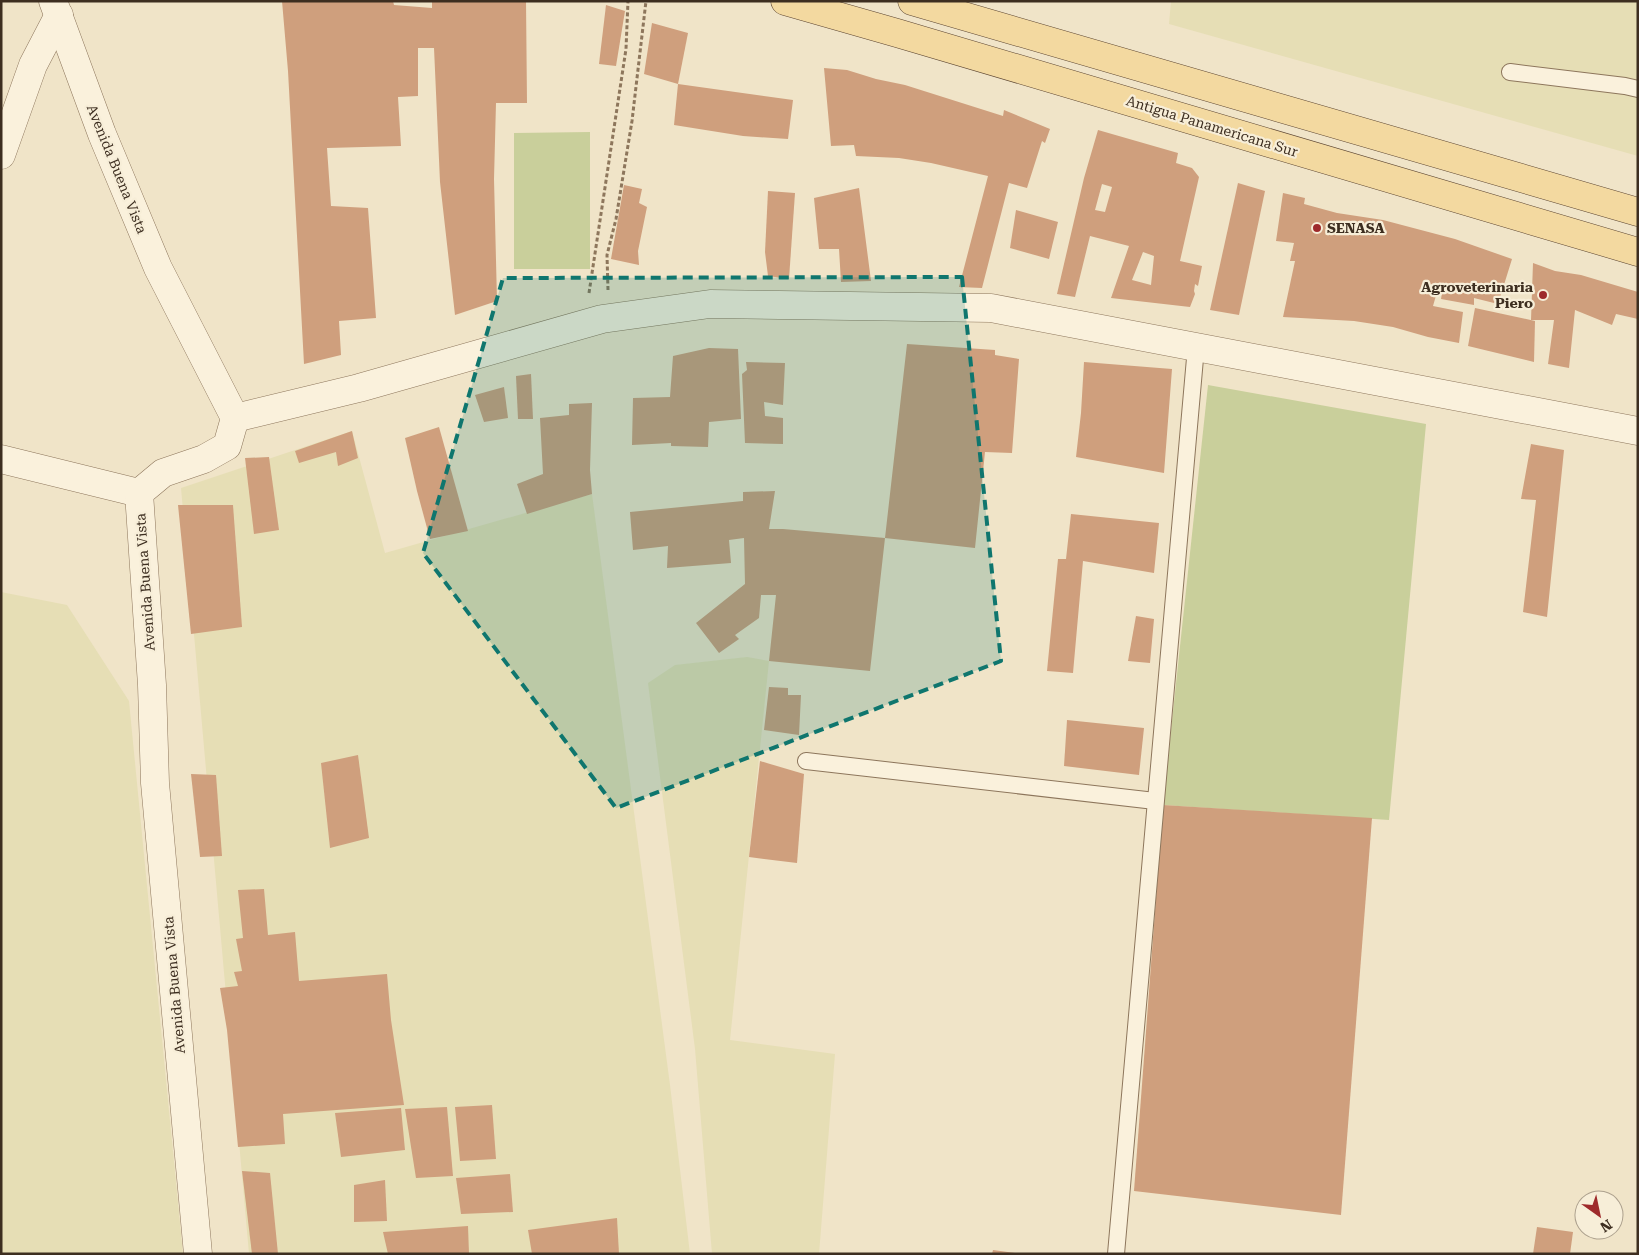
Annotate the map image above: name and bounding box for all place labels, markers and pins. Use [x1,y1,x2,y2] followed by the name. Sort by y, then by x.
[1327,220,1385,236] place label: SENASA
[1311,222,1323,234] marker: SENASA
[1421,279,1534,311] place label: Agroveterinaria Piero
[1537,289,1549,301] marker: Agroveterinaria Piero

